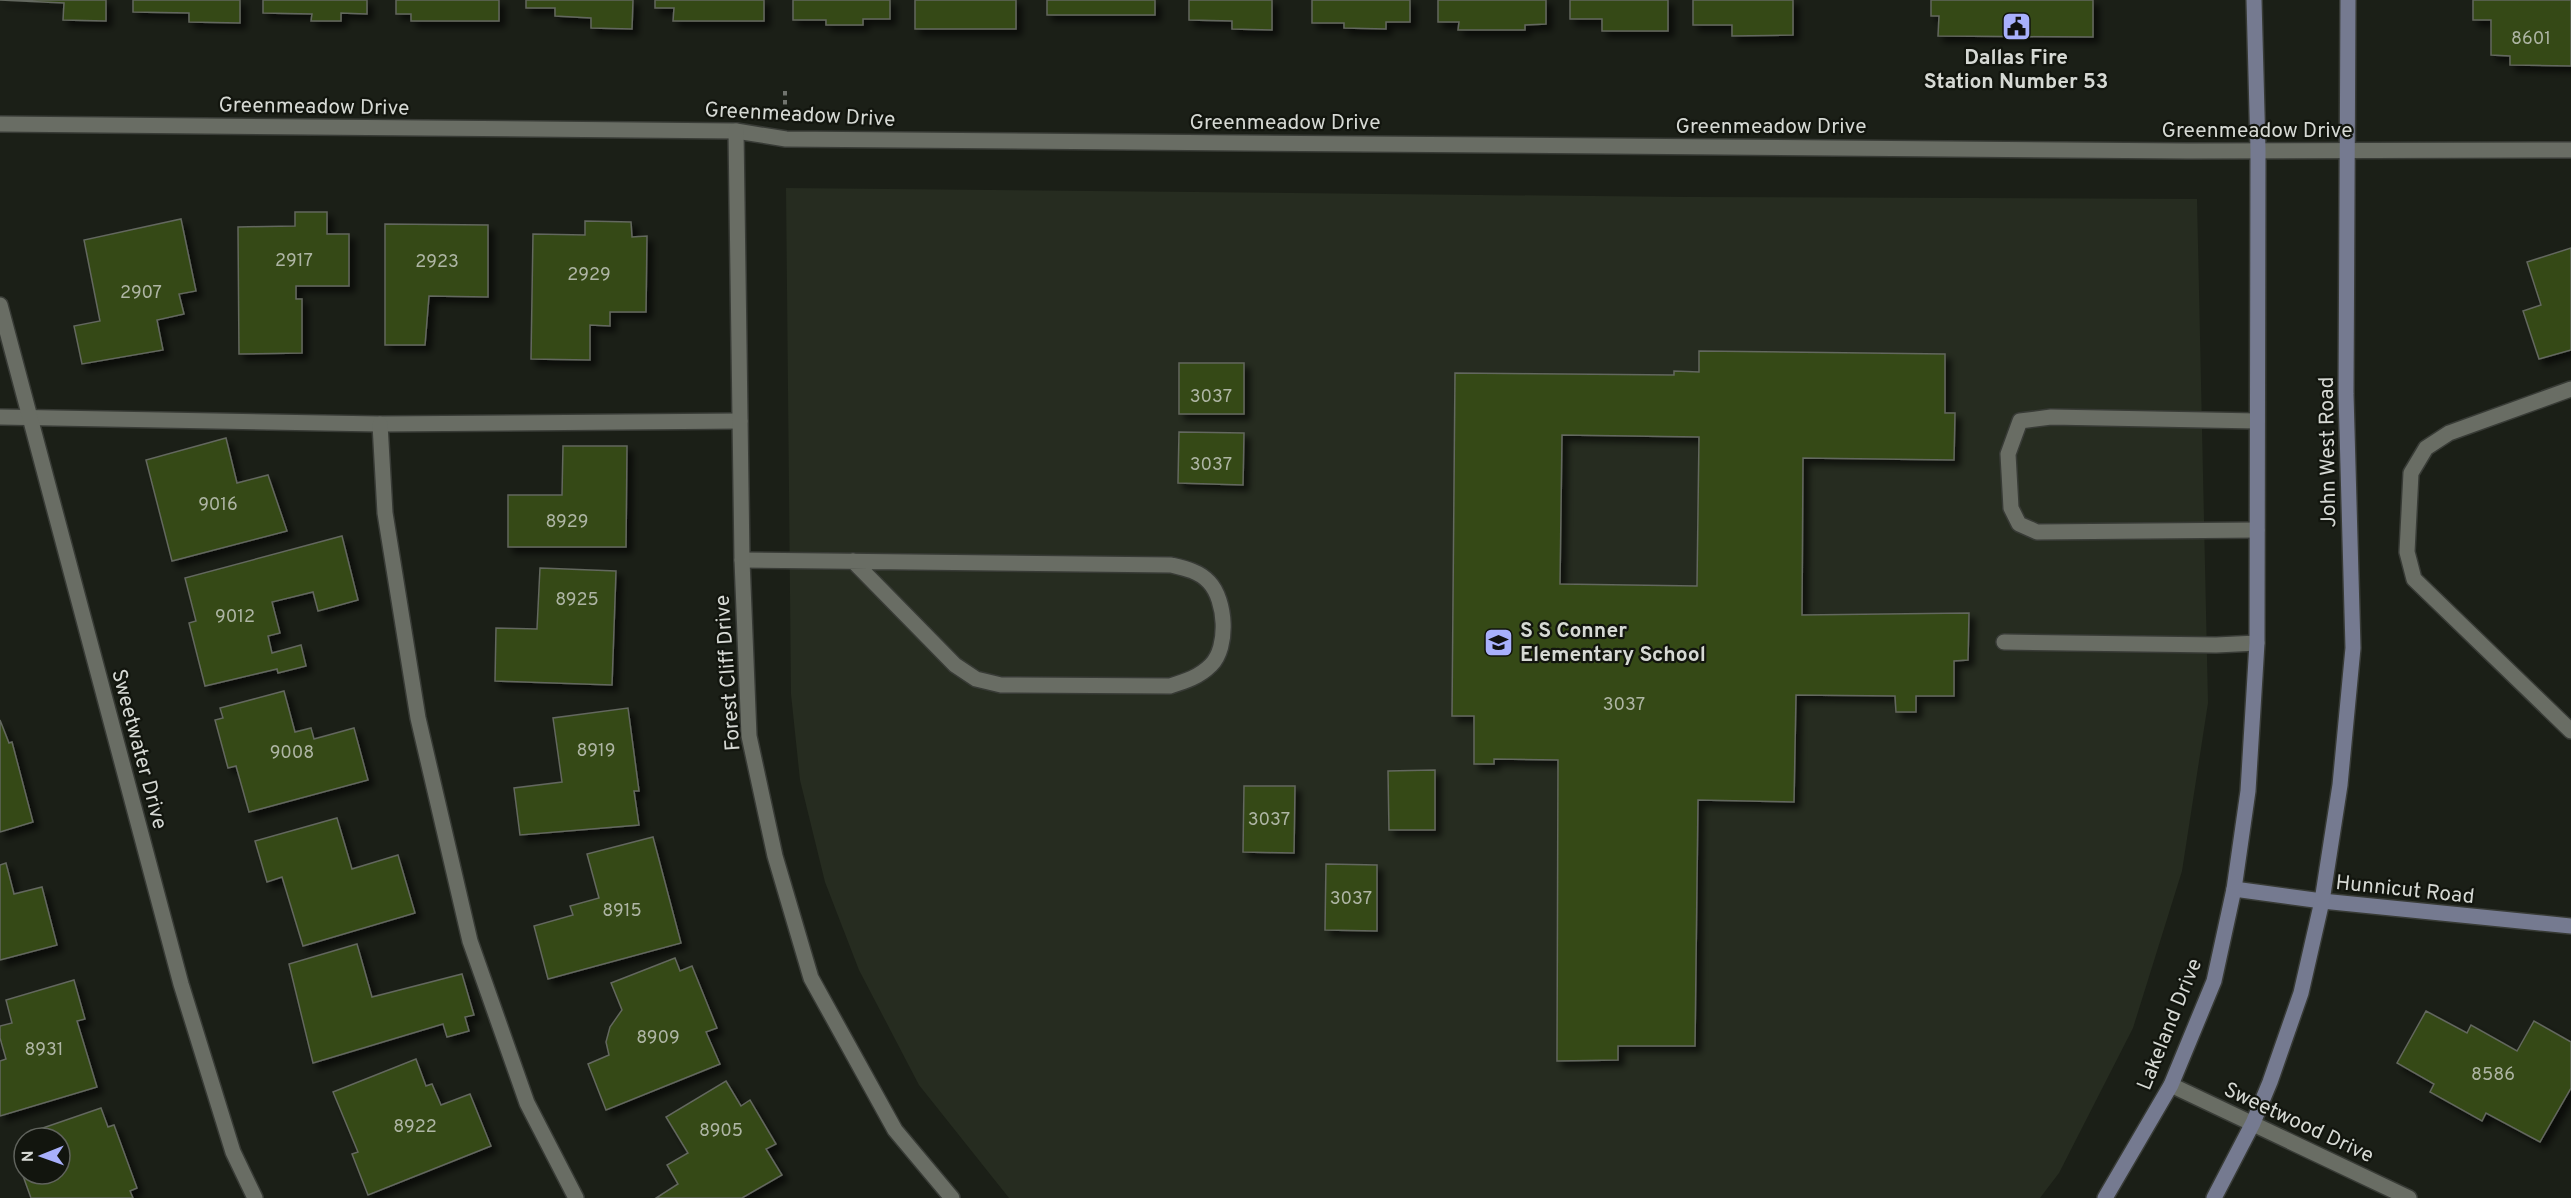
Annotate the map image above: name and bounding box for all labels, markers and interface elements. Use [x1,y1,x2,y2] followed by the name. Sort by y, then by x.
[2000,10,2032,42] public building icon: Dallas Fire Station Number 53
[2511,28,2551,51] house number: 8601
[1924,45,2108,96] place label: Dallas Fire Station Number 53
[218,92,410,123] street label: Greenmeadow Drive
[704,97,896,134] street label: Greenmeadow Drive
[1189,110,1381,137] street label: Greenmeadow Drive
[1675,114,1867,141] street label: Greenmeadow Drive
[2161,118,2353,145] street label: Greenmeadow Drive
[275,250,313,273] house number: 2917
[415,251,459,274] house number: 2923
[567,264,611,287] house number: 2929
[120,282,162,305] house number: 2907
[2314,376,2343,528] street label: John West Road
[1190,386,1232,409] house number: 3037
[1190,454,1232,477] house number: 3037
[198,494,238,517] house number: 9016
[545,511,589,534] house number: 8929
[555,589,599,612] house number: 8925
[710,594,747,752] street label: Forest Cliff Drive
[215,606,255,629] house number: 9012
[1520,618,1706,669] place label: S S Conner Elementary School
[1483,626,1515,658] school or university icon: S S Conner Elementary School
[104,666,173,832] street label: Sweetwater Drive
[1603,694,1645,717] house number: 3037
[577,740,615,763] house number: 8919
[270,742,314,765] house number: 9008
[1248,809,1290,832] house number: 3037
[2334,870,2476,911] street label: Hunnicut Road
[1330,888,1372,911] house number: 3037
[602,900,642,923] house number: 8915
[2132,955,2209,1095] street label: Lakeland Drive
[636,1027,680,1050] house number: 8909
[25,1039,63,1062] house number: 8931
[2471,1064,2515,1087] house number: 8586
[2219,1077,2378,1170] street label: Sweetwood Drive
[393,1116,437,1139] house number: 8922
[699,1120,743,1143] house number: 8905
[12,1126,72,1186] north arrow
[19,1150,39,1162] text: N

